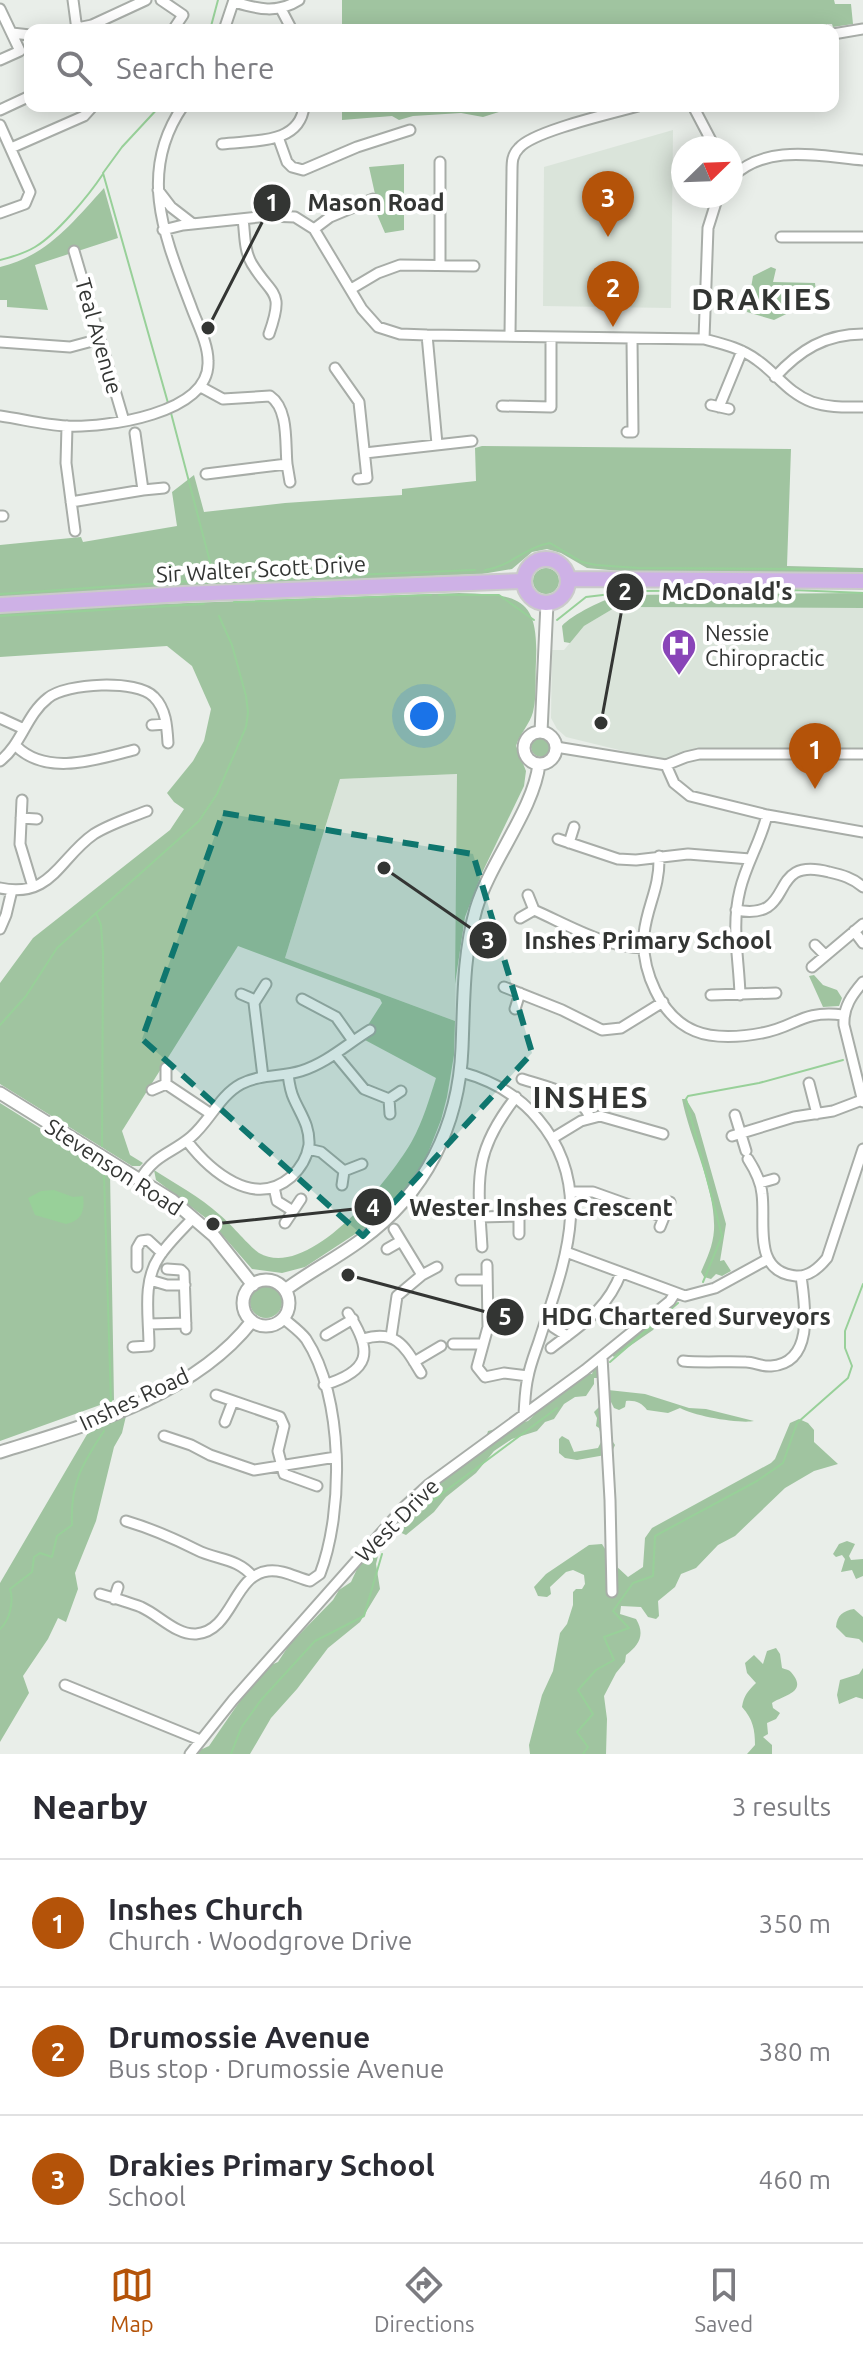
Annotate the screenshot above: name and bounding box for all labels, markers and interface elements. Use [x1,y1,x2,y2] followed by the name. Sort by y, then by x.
[24,24,839,112] search box
[52,46,96,90] icon: search
[116,51,275,85] text: Search here
[671,136,743,208] north arrow
[582,171,634,237] pin: 3
[252,179,461,227] callout: Mason Road
[265,189,279,216] text: 1
[307,189,445,216] text: Mason Road
[587,261,639,327] pin: 2
[71,275,128,397] street label: Teal Avenue
[691,282,833,316] district label: DRAKIES
[155,551,367,586] street label: Sir Walter Scott Drive
[605,568,808,616] callout: McDonald's
[618,578,632,605] text: 2
[661,578,793,605] text: McDonald's
[705,620,825,670] place label: Nessie Chiropractic
[660,627,698,677] hospital icon: Nessie Chiropractic
[404,696,444,736] your location
[789,723,841,789] pin: 1
[468,916,787,964] callout: Inshes Primary School
[481,927,495,954] text: 3
[524,927,772,954] text: Inshes Primary School
[532,1080,650,1114] district label: INSHES
[41,1113,188,1220] street label: Stevenson Road
[353,1183,689,1231] callout: Wester Inshes Crescent
[366,1194,380,1221] text: 4
[409,1194,673,1221] text: Wester Inshes Crescent
[485,1293,847,1341] callout: HDG Chartered Surveyors
[498,1303,512,1330] text: 5
[541,1303,831,1330] text: HDG Chartered Surveyors
[75,1362,192,1435] street label: Inshes Road
[350,1473,443,1566] street label: West Drive
[32,1787,147,1825] text: Nearby
[732,1792,831,1821] text: 3 results
[108,1892,304,1926] text: Inshes Church
[51,1909,65,1938] text: 1
[759,1909,831,1938] text: 350 m
[108,1926,412,1955] text: Church · Woodgrove Drive
[108,2020,370,2054] text: Drumossie Avenue
[51,2037,65,2066] text: 2
[759,2037,831,2066] text: 380 m
[108,2054,444,2083] text: Bus stop · Drumossie Avenue
[108,2148,435,2182] text: Drakies Primary School
[51,2165,65,2194] text: 3
[759,2165,831,2194] text: 460 m
[108,2182,186,2211] text: School
[110,2263,154,2336] tab: Map
[374,2263,475,2336] tab: Directions
[694,2263,753,2336] tab: Saved

